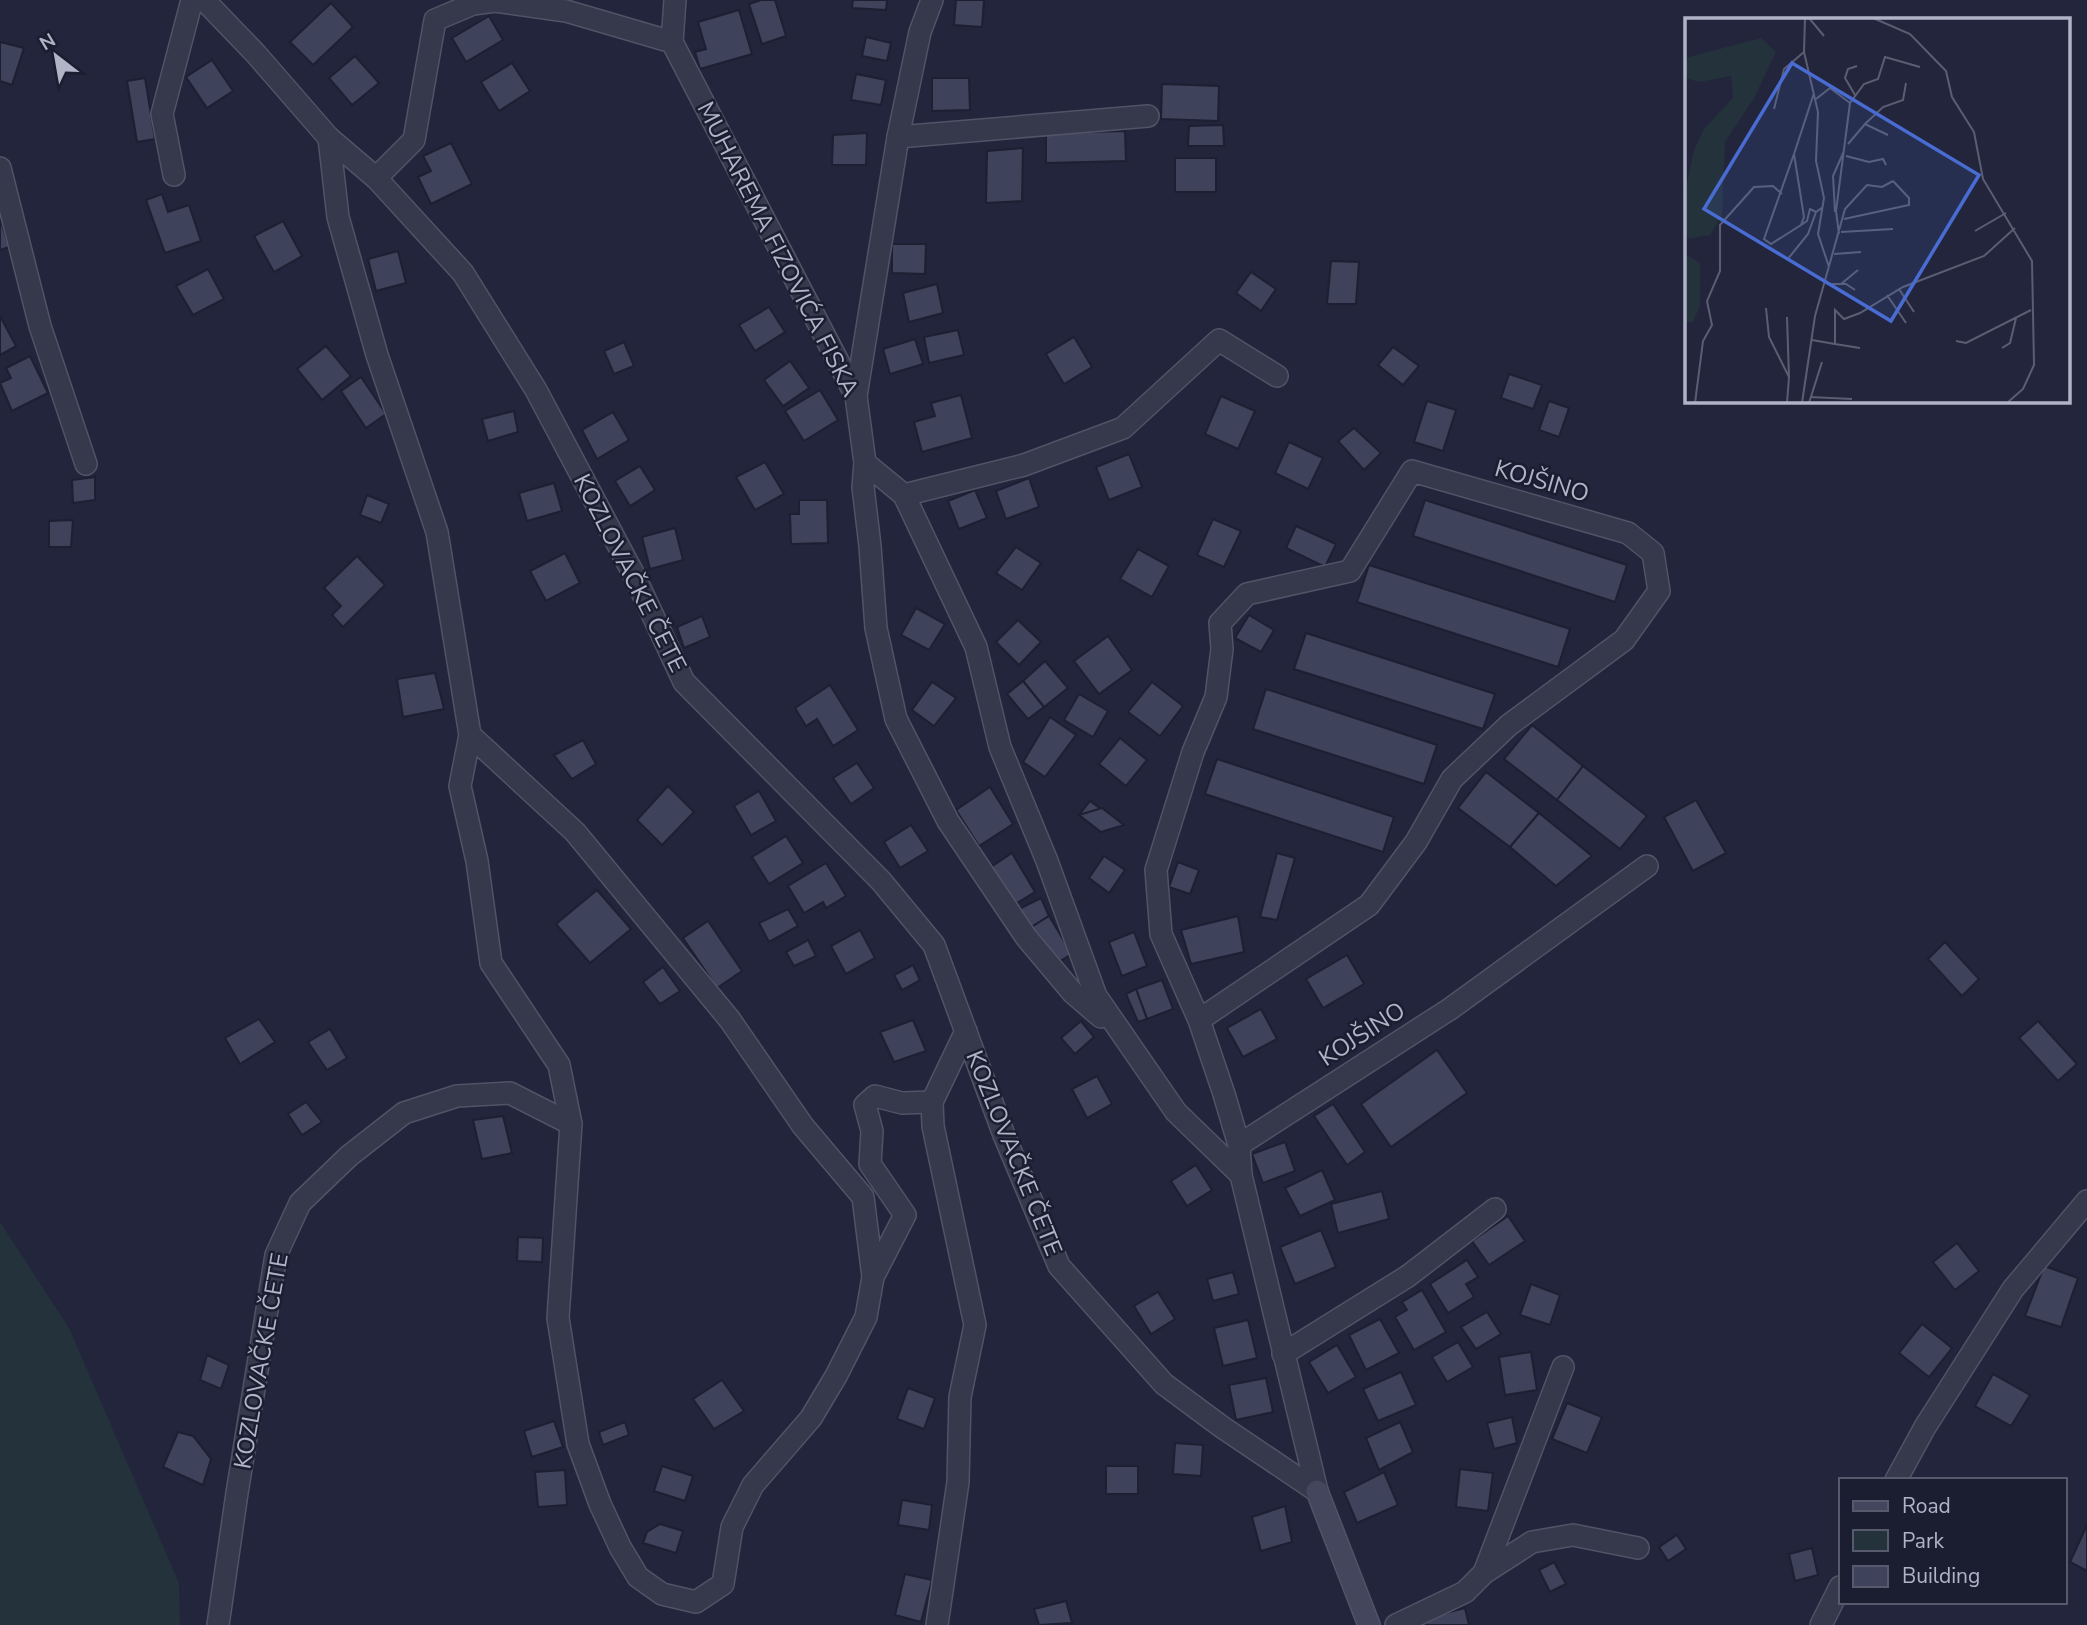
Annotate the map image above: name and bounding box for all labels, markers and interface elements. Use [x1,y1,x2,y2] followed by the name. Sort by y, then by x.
[1685,18,2070,402] inset map
[21,21,91,91] north arrow
[35,27,61,57] text: N
[690,96,867,402] street label: MUHAREMA FIZOVIĆA FISKA
[1491,452,1593,510] street label: KOJŠINO
[566,468,694,678] street label: KOZLOVAČKE ČETE
[1313,994,1411,1074] street label: KOJŠINO
[958,1046,1070,1260] street label: KOZLOVAČKE ČETE
[226,1251,296,1471] street label: KOZLOVAČKE ČETE
[1839,1478,2066,1604] legend
[1902,1492,1951,1520] text: Road
[1902,1527,1944,1555] text: Park
[1902,1562,1980,1590] text: Building

